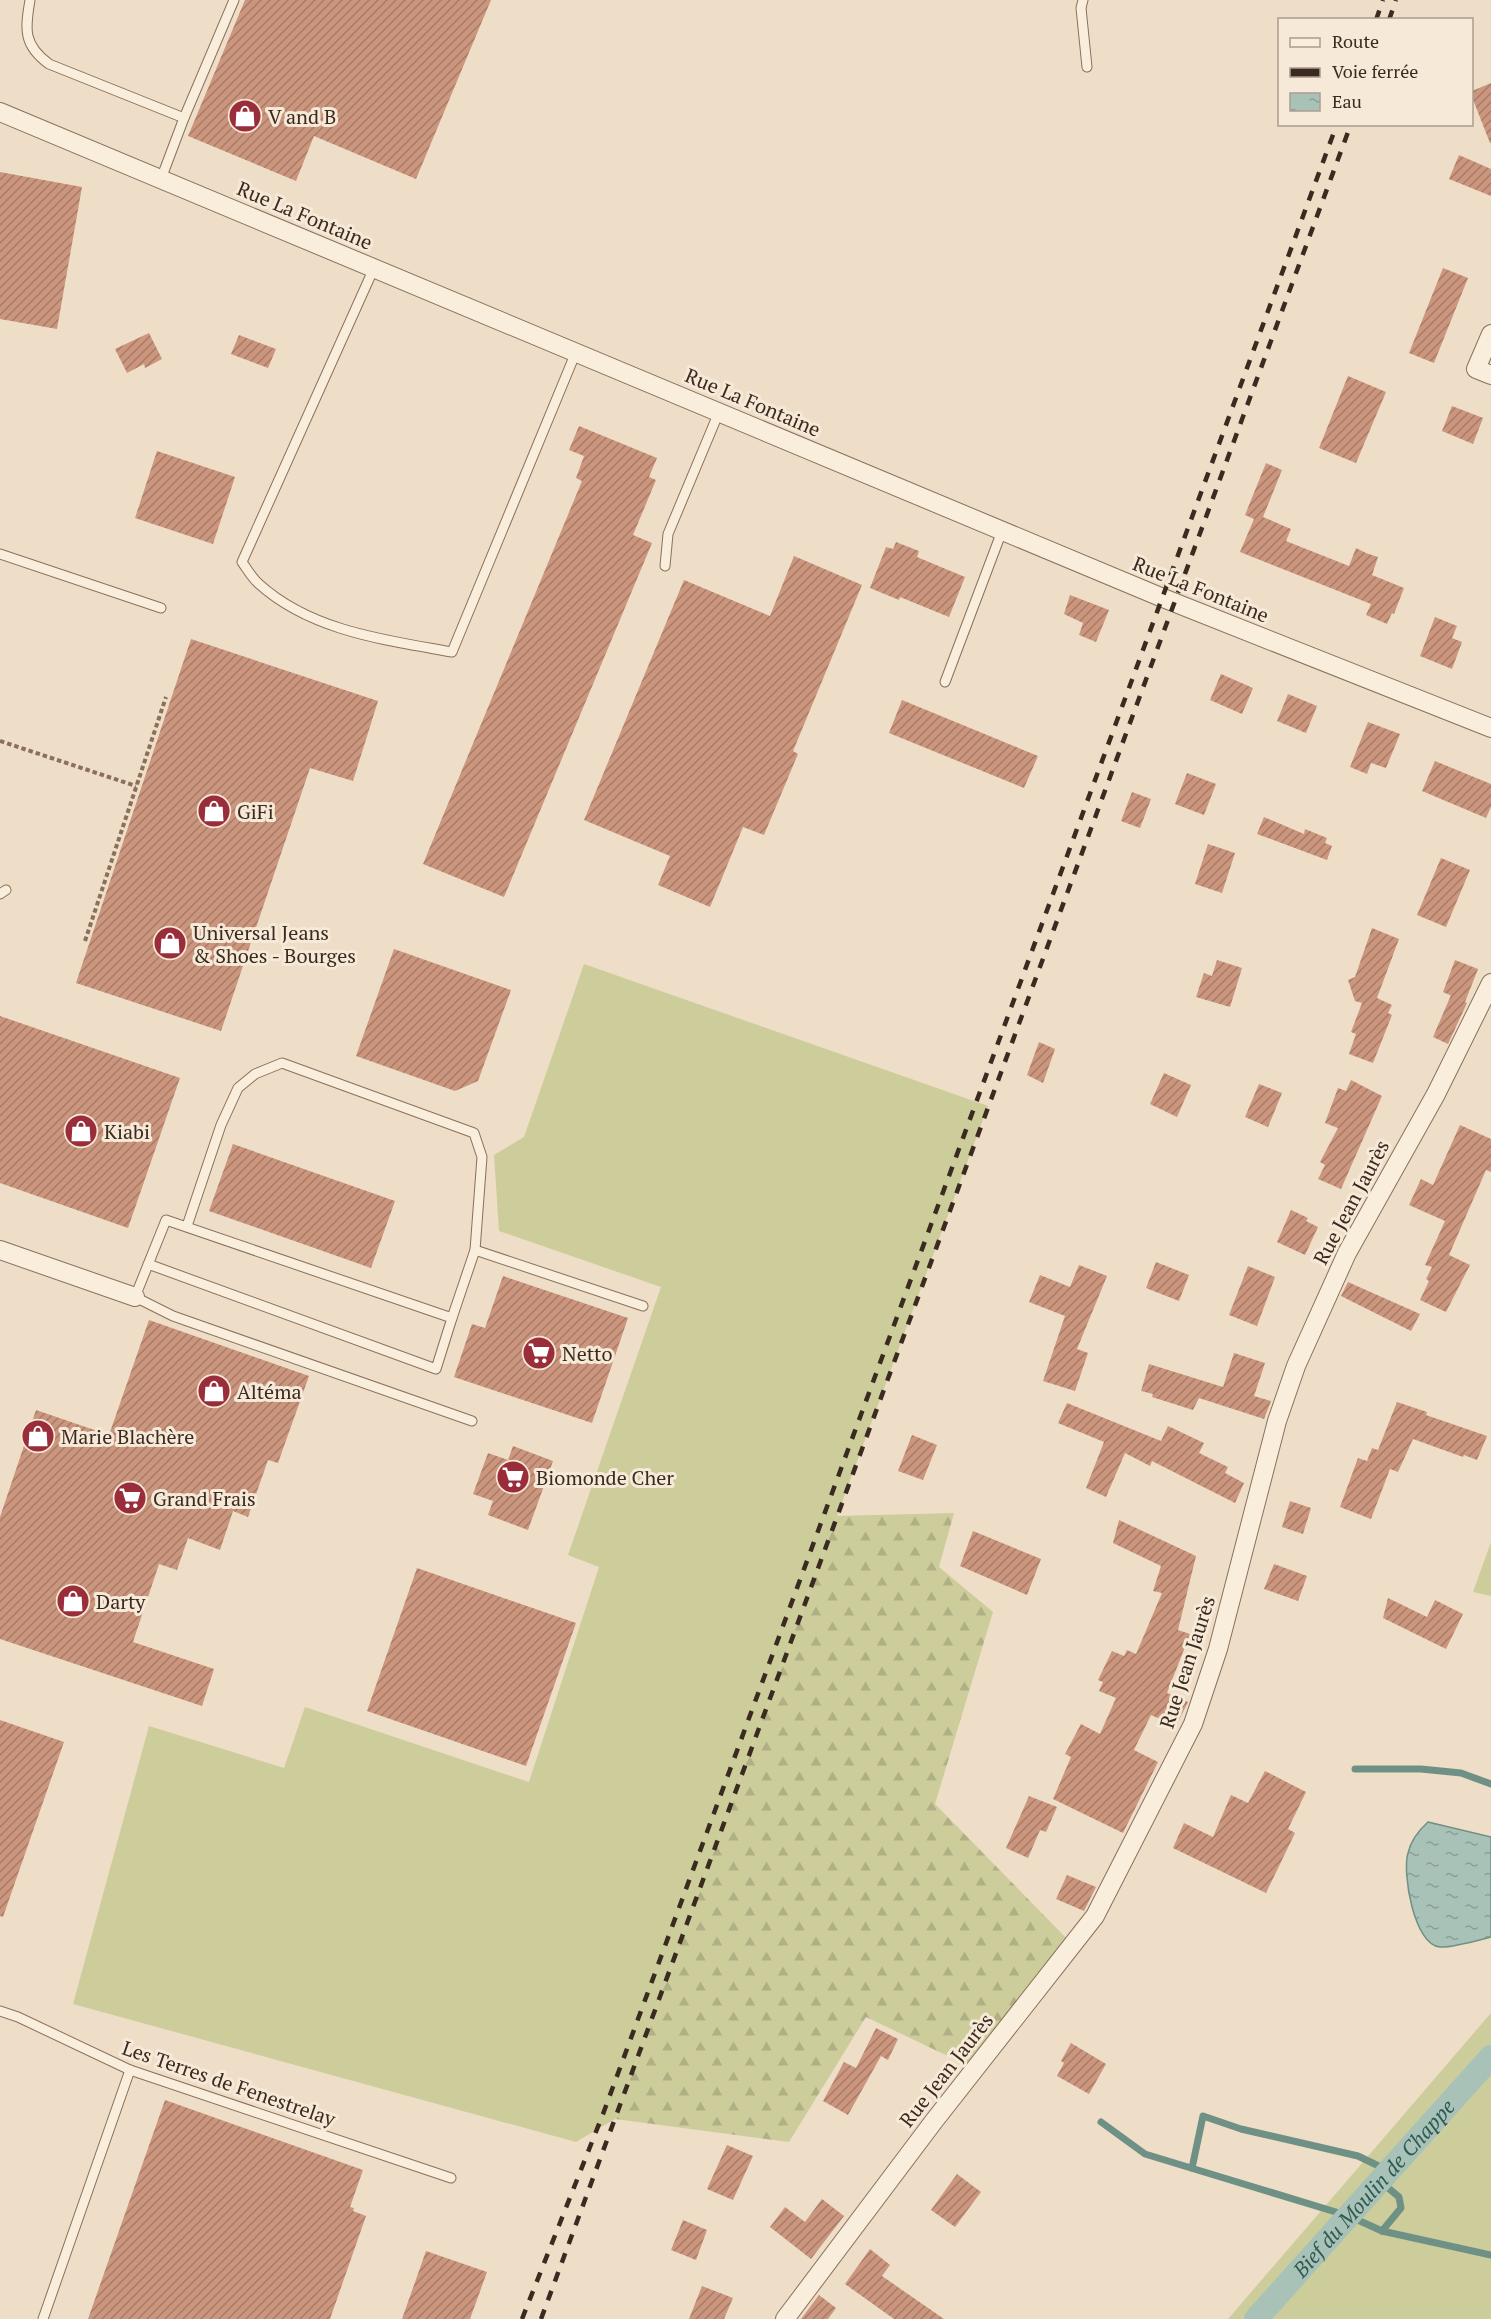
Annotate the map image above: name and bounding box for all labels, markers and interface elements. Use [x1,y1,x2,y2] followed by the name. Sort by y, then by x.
[1278,18,1473,126] legend
[1332,29,1379,53] text: Route
[1332,59,1418,83] text: Voie ferrée
[1332,89,1362,113] text: Eau
[227,98,263,134] shop icon: V and B
[268,103,336,130] place label: V and B
[233,174,377,256] street label: Rue La Fontaine
[681,361,825,443] street label: Rue La Fontaine
[1129,549,1273,629] street label: Rue La Fontaine
[196,793,232,829] shop icon: GiFi
[237,798,274,825] place label: GiFi
[193,919,356,969] place label: Universal Jeans & Shoes - Bourges
[152,925,188,961] shop icon: Universal Jeans & Shoes - Bourges
[63,1113,99,1149] shop icon: Kiabi
[104,1118,150,1145] place label: Kiabi
[1307,1135,1395,1269] street label: Rue Jean Jaurès
[521,1335,557,1371] supermarket icon: Netto
[562,1340,613,1367] place label: Netto
[196,1373,232,1409] shop icon: Altéma
[237,1378,302,1405] place label: Altéma
[20,1418,56,1454] shop icon: Marie Blachère
[61,1423,194,1450] place label: Marie Blachère
[495,1459,531,1495] supermarket icon: Biomonde Cher
[536,1464,674,1491] place label: Biomonde Cher
[112,1480,148,1516] supermarket icon: Grand Frais
[153,1485,256,1512] place label: Grand Frais
[55,1583,91,1619] shop icon: Darty
[96,1588,146,1615] place label: Darty
[1153,1592,1221,1732] street label: Rue Jean Jaurès
[893,2007,999,2133] street label: Rue Jean Jaurès
[119,2034,340,2132] street label: Les Terres de Fenestrelay
[1286,2093,1461,2284] water label: Bief du Moulin de Chappe

